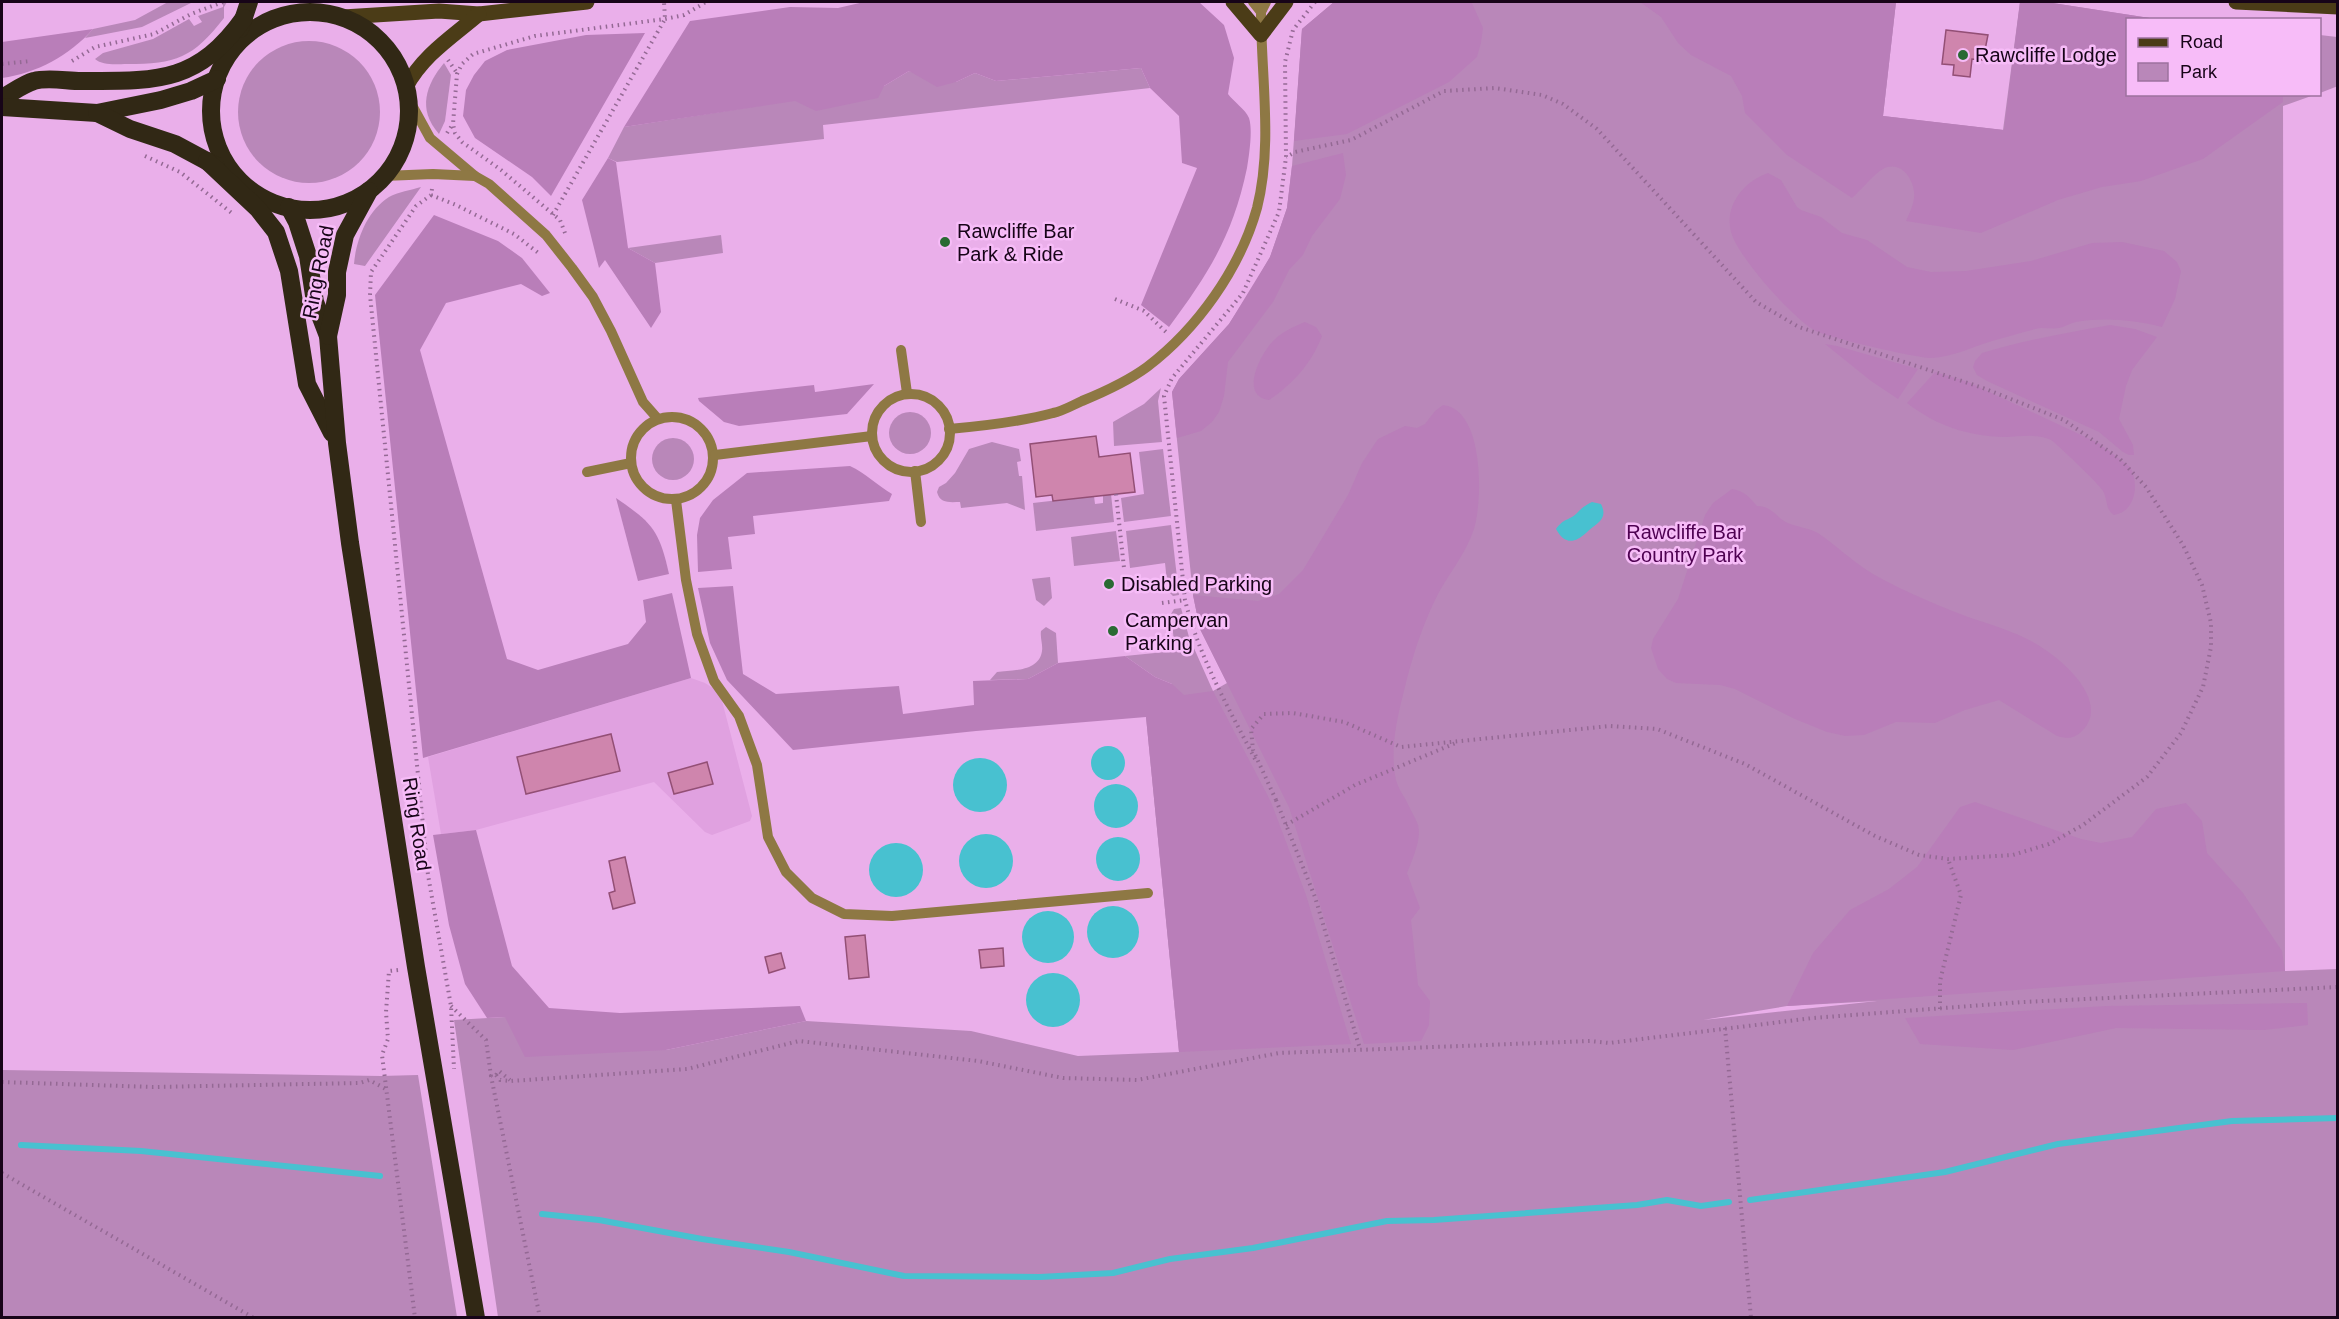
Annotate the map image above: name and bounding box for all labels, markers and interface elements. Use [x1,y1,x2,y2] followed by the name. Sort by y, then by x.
[2126,18,2321,96] legend
[2180,32,2223,52] text: Road
[1975,44,2117,66] place label: Rawcliffe Lodge
[1956,48,1970,62] marker: Rawcliffe Lodge
[2180,62,2218,82] text: Park
[957,220,1075,265] place label: Rawcliffe Bar Park & Ride
[298,224,338,320] street label: Ring Road
[938,235,952,249] marker: Rawcliffe Bar Park & Ride
[1626,521,1744,566] park label: Rawcliffe Bar Country Park
[1121,573,1272,595] place label: Disabled Parking
[1102,577,1116,591] marker: Disabled Parking
[1125,609,1228,654] place label: Campervan Parking
[1106,624,1120,638] marker: Campervan Parking
[399,776,435,872] street label: Ring Road

